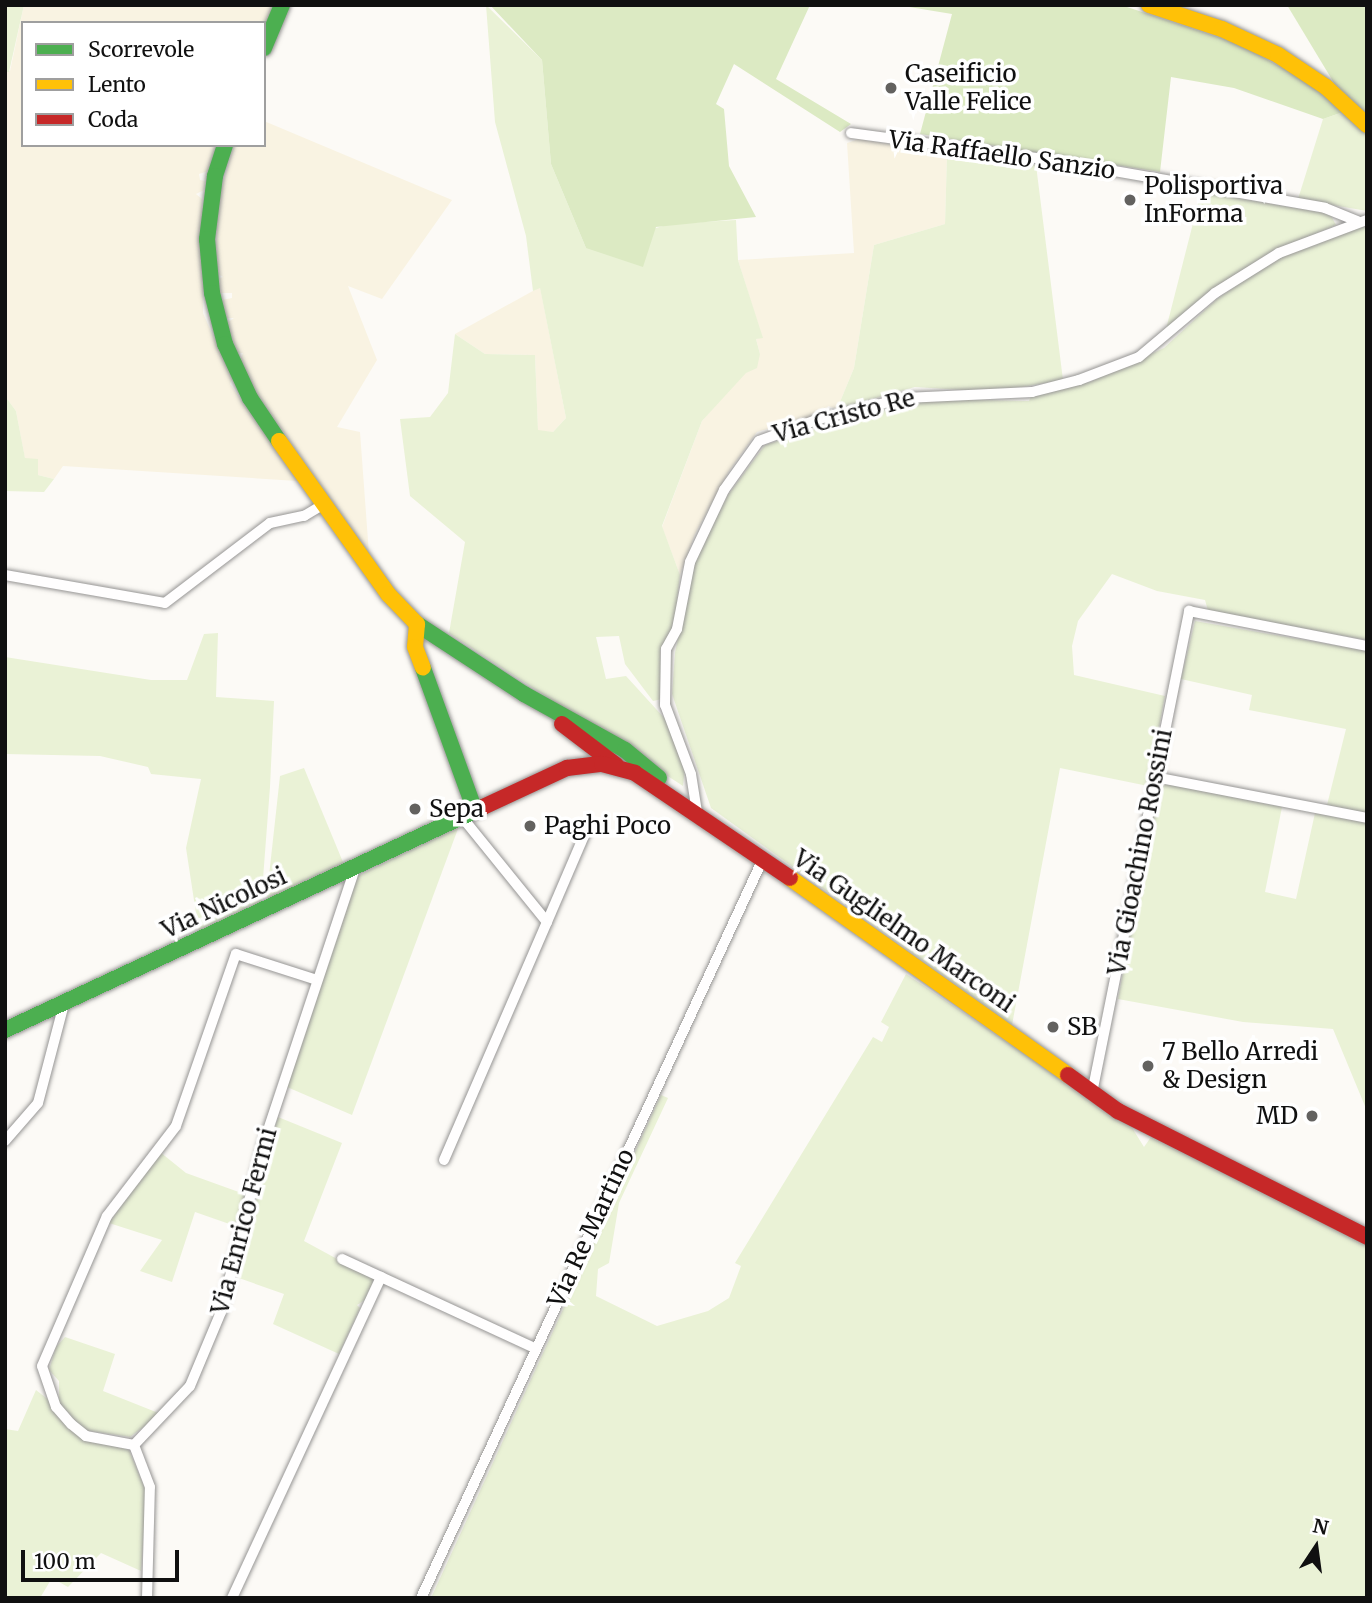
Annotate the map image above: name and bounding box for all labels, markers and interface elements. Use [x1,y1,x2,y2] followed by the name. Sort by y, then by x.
[21,21,266,147] legend
[88,36,194,63] text: Scorrevole
[905,60,1032,116] place label: Caseificio Valle Felice
[88,71,146,98] text: Lento
[883,80,899,96] marker: Caseificio Valle Felice
[88,106,138,133] text: Coda
[887,125,1117,185] street label: Via Raffaello Sanzio
[1144,172,1283,228] place label: Polisportiva InForma
[1122,192,1138,208] marker: Polisportiva InForma
[770,383,918,449] street label: Via Cristo Re
[1102,726,1178,978] street label: Via Gioachino Rossini
[429,795,484,823] place label: Sepa
[407,801,423,817] marker: Sepa
[544,812,671,840] place label: Paghi Poco
[522,818,538,834] marker: Paghi Poco
[788,844,1020,1018] street label: Via Guglielmo Marconi
[157,862,291,944] street label: Via Nicolosi
[1067,1013,1097,1041] place label: SB
[1045,1019,1061,1035] marker: SB
[1162,1038,1318,1094] place label: 7 Bello Arredi & Design
[1140,1058,1156,1074] marker: 7 Bello Arredi & Design
[1256,1102,1298,1130] place label: MD
[1304,1108,1320,1124] marker: MD
[205,1125,283,1317] street label: Via Enrico Fermi
[542,1144,640,1312] street label: Via Re Martino
[1281,1512,1351,1582] north arrow
[1311,1513,1331,1540] text: N
[24,1536,182,1580] scale bar
[34,1548,96,1575] text: 100 m

